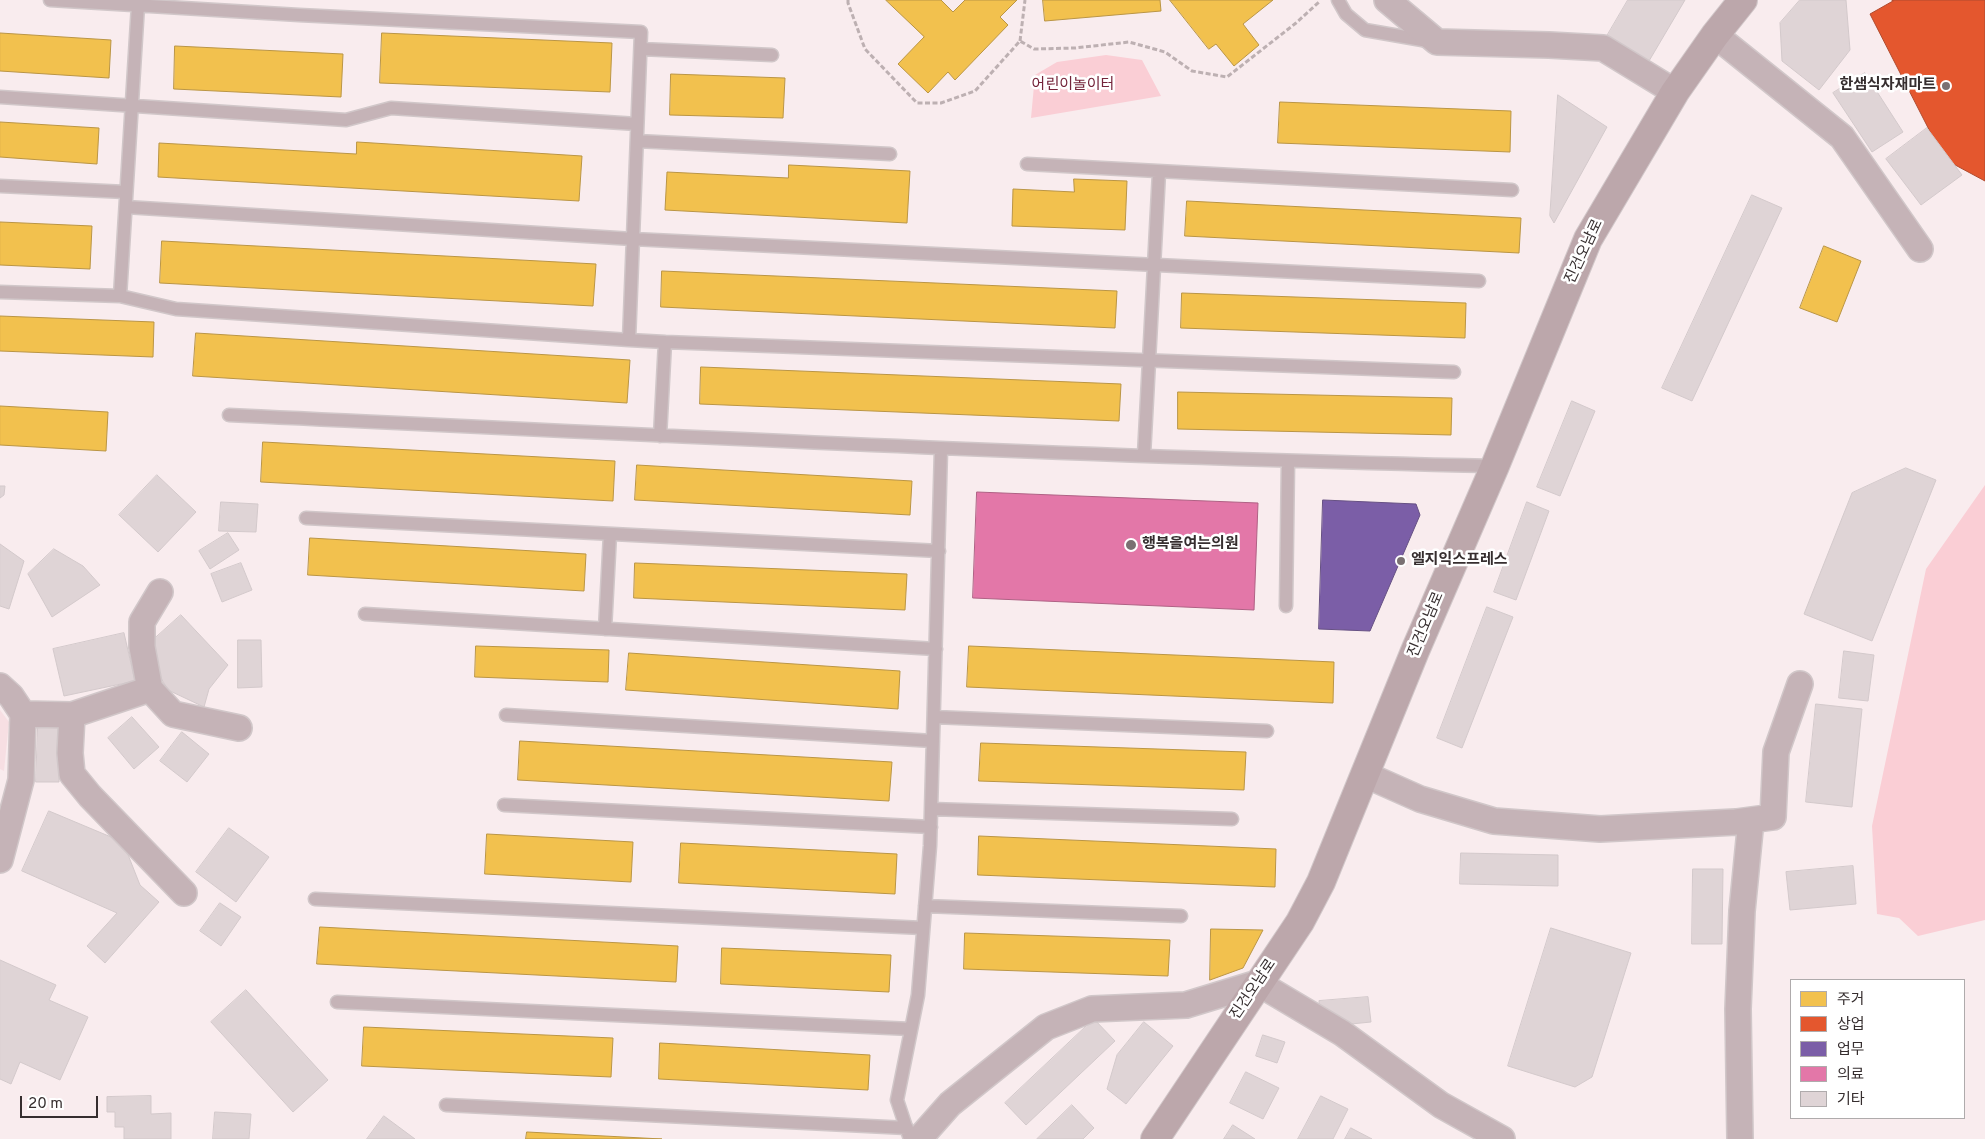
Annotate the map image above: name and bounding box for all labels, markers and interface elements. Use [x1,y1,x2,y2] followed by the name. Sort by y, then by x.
[1032,77,1114,95] park label: 어린이놀이터
[1839,77,1936,95] place label: 한샘식자재마트
[1940,80,1952,92] marker: 한샘식자재마트
[1562,217,1608,287] street label: 진건오남로
[1142,536,1239,554] place label: 행복을여는의원
[1124,538,1138,552] marker: 행복을여는의원
[1411,552,1508,570] place label: 엘지익스프레스
[1395,555,1407,567] marker: 엘지익스프레스
[1405,590,1449,660] street label: 진건오남로
[1227,956,1281,1024] street label: 진건오남로
[1790,979,1965,1119] legend
[1837,991,1865,1010] text: 주거
[1837,1016,1865,1035] text: 상업
[1837,1041,1865,1060] text: 업무
[1837,1066,1865,1085] text: 의료
[22,1086,100,1118] scale bar
[1837,1091,1865,1110] text: 기타
[28,1095,63,1114] text: 20 m

